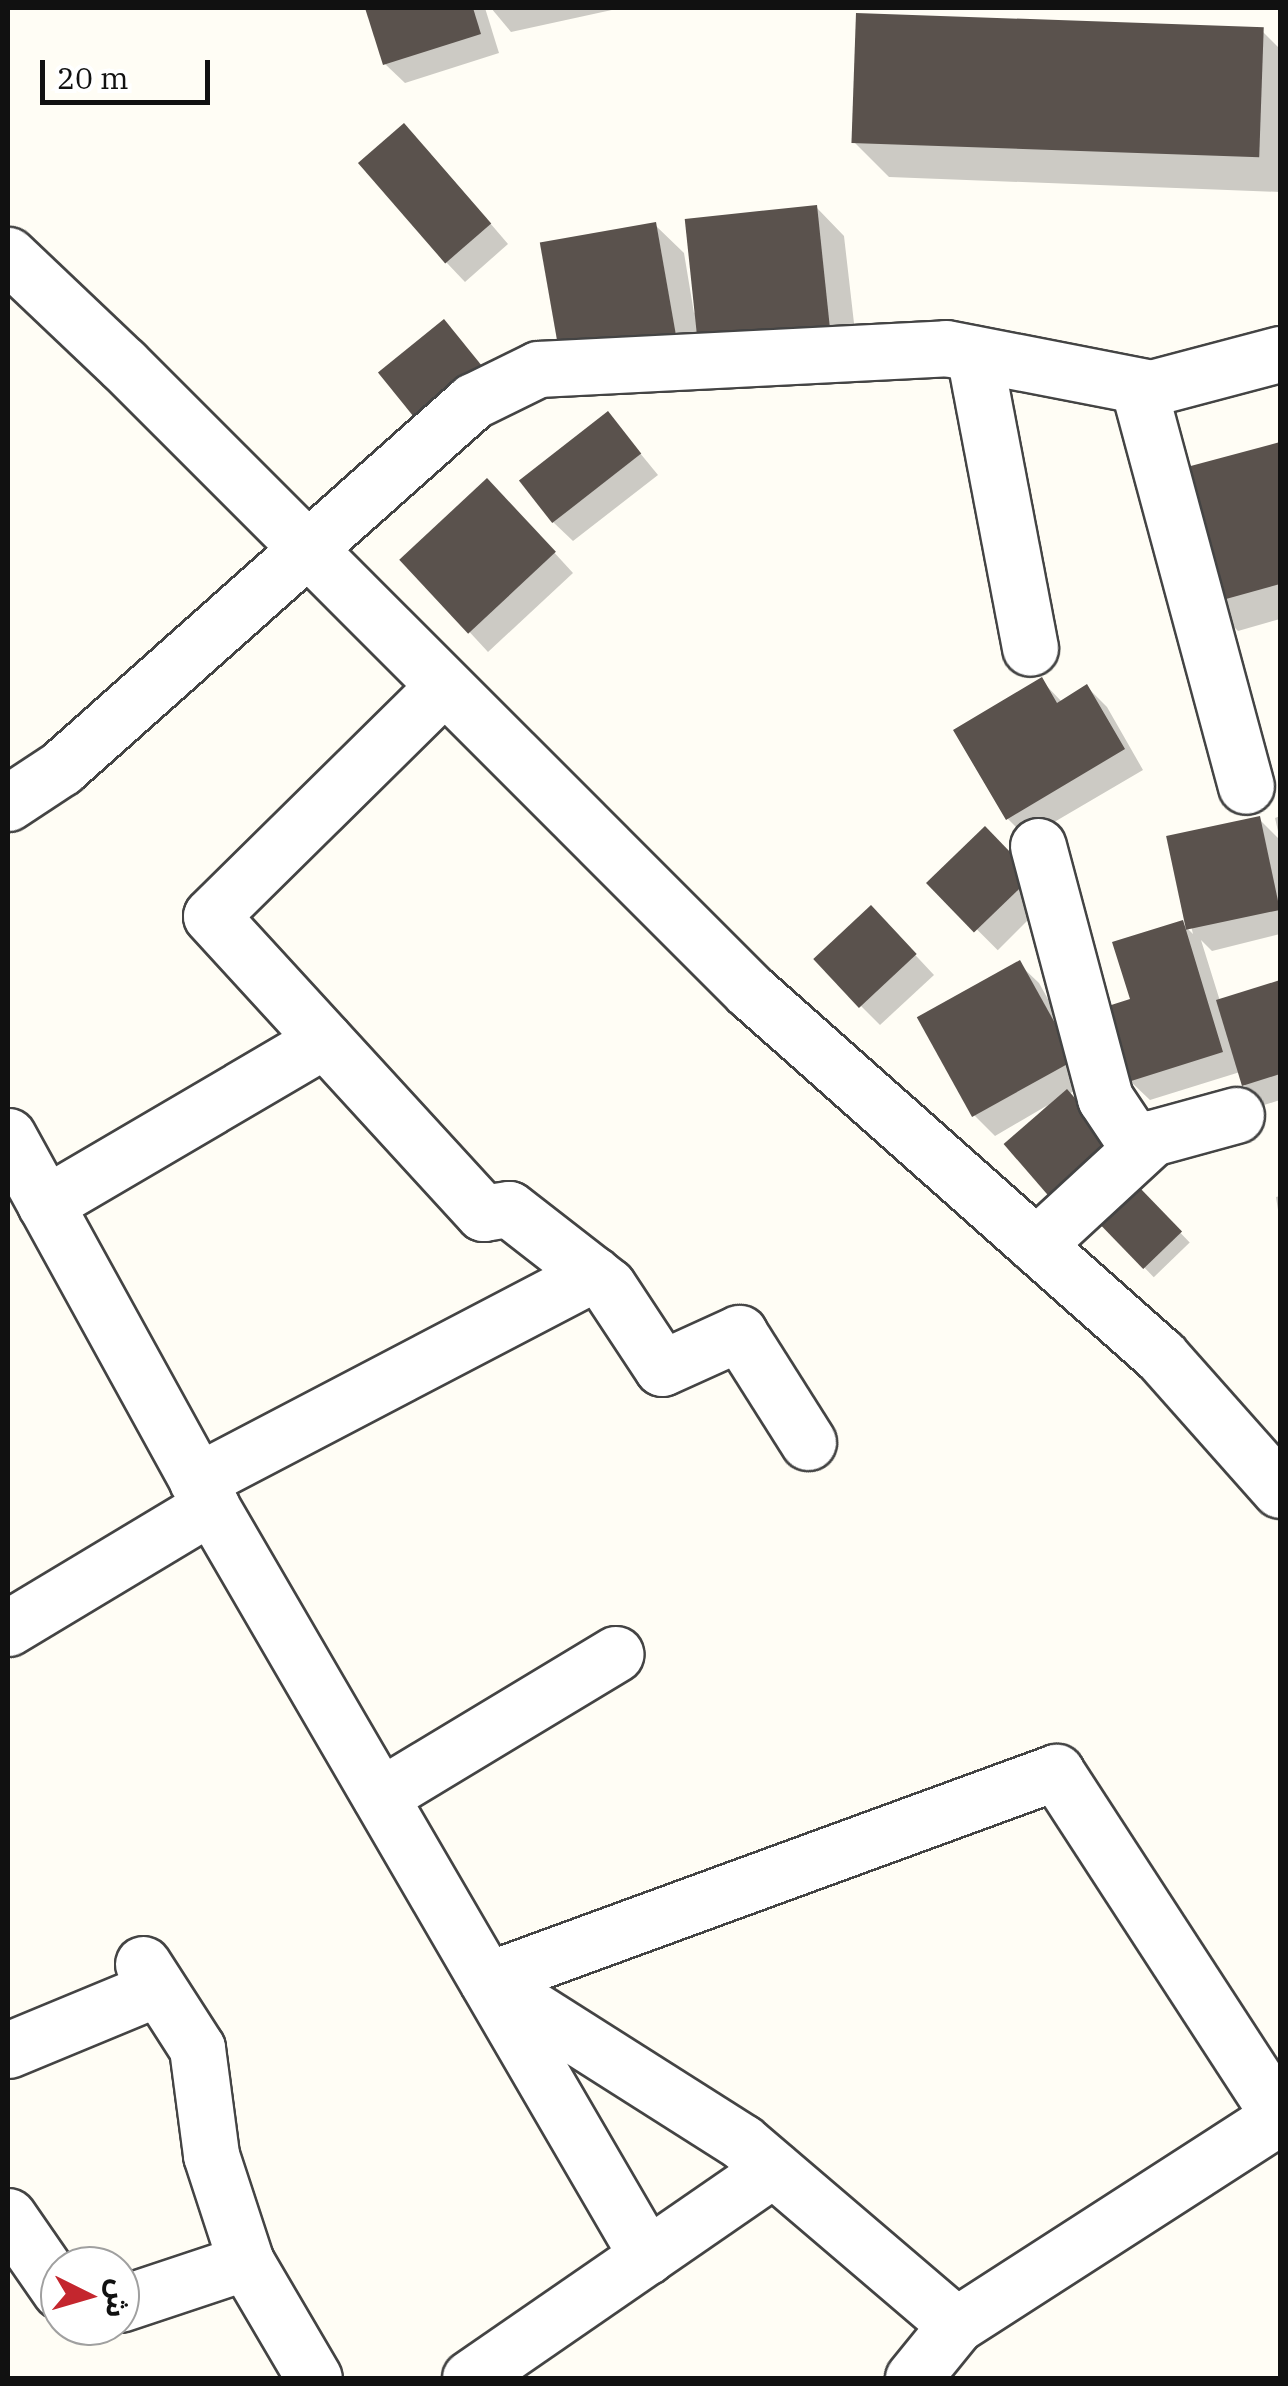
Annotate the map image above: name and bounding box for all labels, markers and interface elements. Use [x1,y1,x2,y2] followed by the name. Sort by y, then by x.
[45,40,215,102] scale bar
[57,58,129,97] text: 20 m
[40,2246,140,2346] north arrow
[98,2278,138,2319] text: ش

